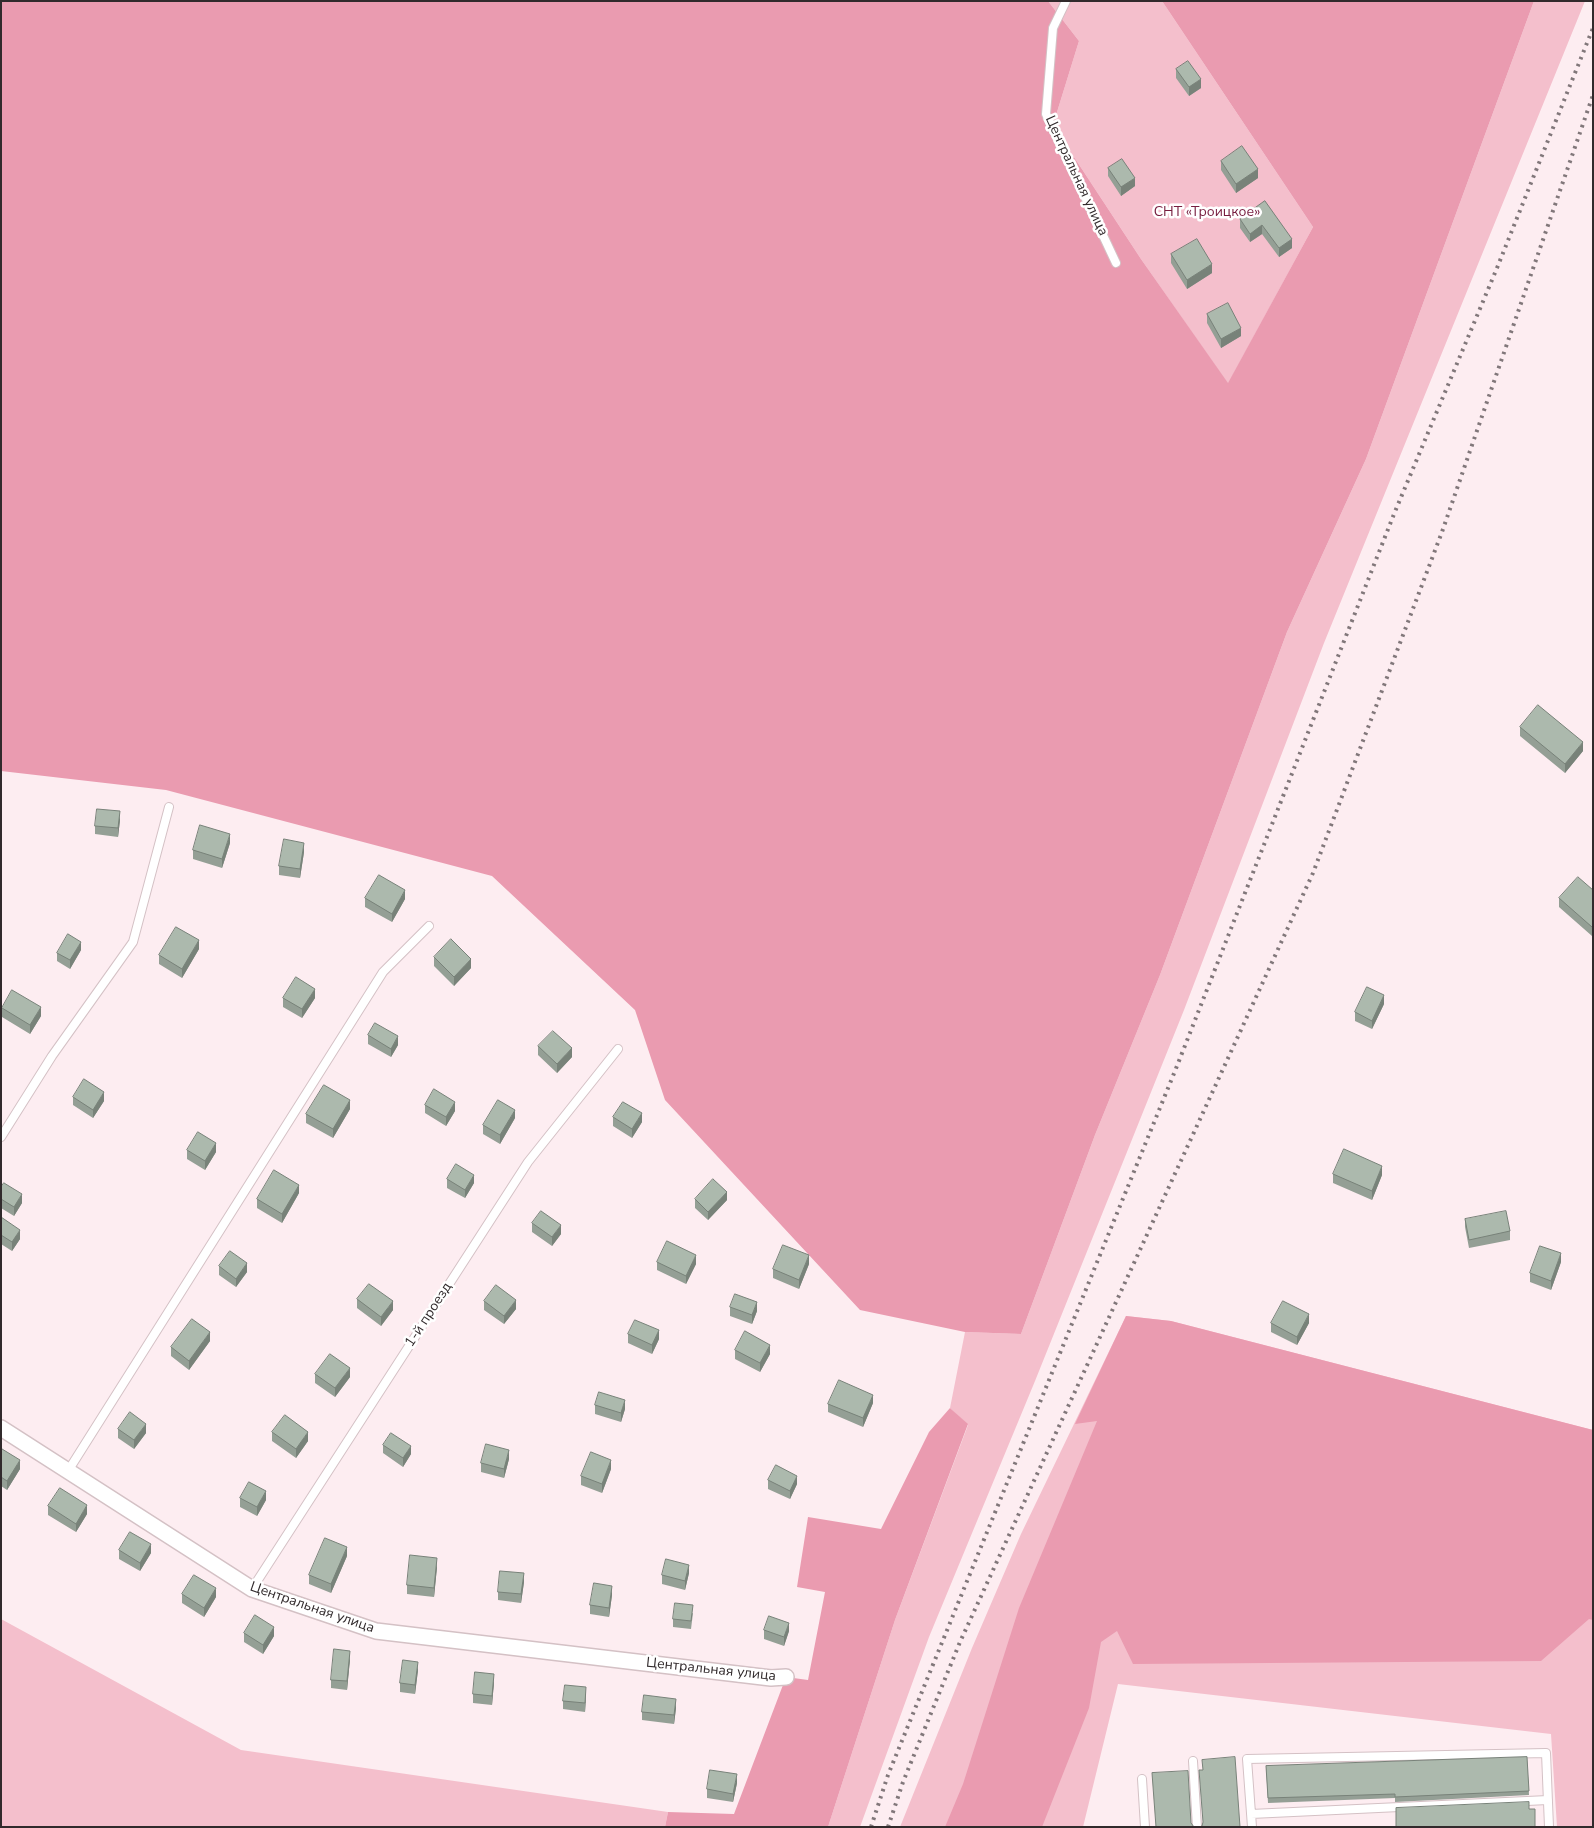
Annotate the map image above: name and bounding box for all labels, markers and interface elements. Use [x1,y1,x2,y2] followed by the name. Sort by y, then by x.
[1041,113,1111,239] street label: Центральная улица
[1154,205,1260,221] park label: СНТ «Троицкое»
[402,1280,456,1350] street label: 1-й проезд
[248,1579,376,1637] street label: Центральная улица
[645,1655,777,1685] street label: Центральная улица

